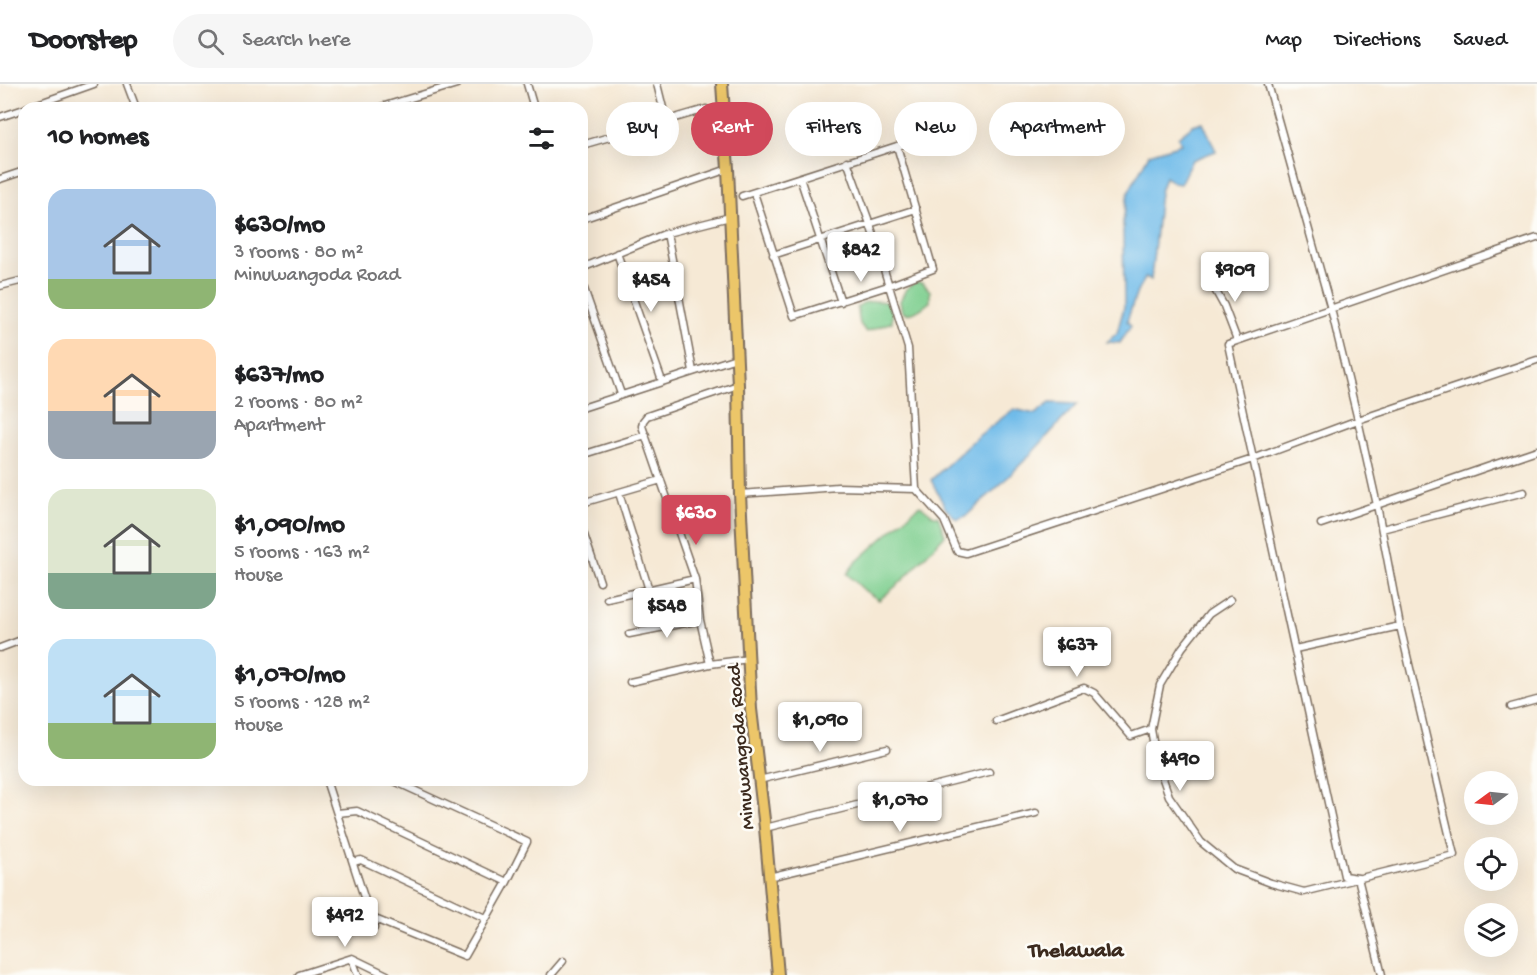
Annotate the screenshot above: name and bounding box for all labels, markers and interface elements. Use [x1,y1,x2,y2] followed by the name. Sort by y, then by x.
[173,14,593,68] search box
[30,25,137,58] text: Doorstep
[194,25,227,58] icon: search
[242,28,351,54] text: Search here
[1265,29,1302,54] text: Map
[1335,29,1420,54] text: Directions
[1453,29,1507,54] text: Saved
[606,102,679,156] chip: Buy
[691,102,773,156] chip: Rent
[785,102,882,156] chip: Filters
[894,102,977,156] chip: New
[989,102,1125,156] chip: Apartment
[525,122,558,155] icon: filters
[48,123,148,154] text: 10 homes
[234,211,325,242] text: $630/mo
[96,213,168,285] icon: home
[825,232,897,283] pin: $842
[841,240,881,263] text: $842
[234,242,363,265] text: 3 rooms · 80 m²
[1199,252,1271,303] pin: $909
[1215,260,1255,283] text: $909
[615,262,687,313] pin: $454
[234,265,400,288] text: Minuwangoda Road
[632,270,670,293] text: $454
[234,361,324,392] text: $637/mo
[96,363,168,435] icon: home
[234,392,363,415] text: 2 rooms · 80 m²
[234,415,324,438] text: Apartment
[660,495,732,546] pin: $630
[676,503,716,526] text: $630
[234,511,345,542] text: $1,090/mo
[96,513,168,585] icon: home
[234,542,370,565] text: 5 rooms · 163 m²
[234,565,283,588] text: House
[631,588,703,639] pin: $548
[647,596,687,619] text: $548
[1041,627,1113,678] pin: $637
[1057,635,1097,658] text: $637
[234,661,346,692] text: $1,070/mo
[724,661,761,830] street label: Minuwangoda Road
[96,663,168,735] icon: home
[234,692,370,715] text: 5 rooms · 128 m²
[771,702,869,753] pin: $1,090
[792,710,848,733] text: $1,090
[234,715,283,738] text: House
[1144,741,1216,792] pin: $490
[1160,749,1200,772] text: $490
[1464,771,1518,825] north arrow
[1464,771,1518,957] map controls
[851,782,949,833] pin: $1,070
[872,790,928,813] text: $1,070
[1464,837,1518,891] button: locate
[309,897,381,948] pin: $492
[1464,903,1518,957] button: layers
[326,905,364,928] text: $492
[1026,939,1125,965] district label: Thelawala

